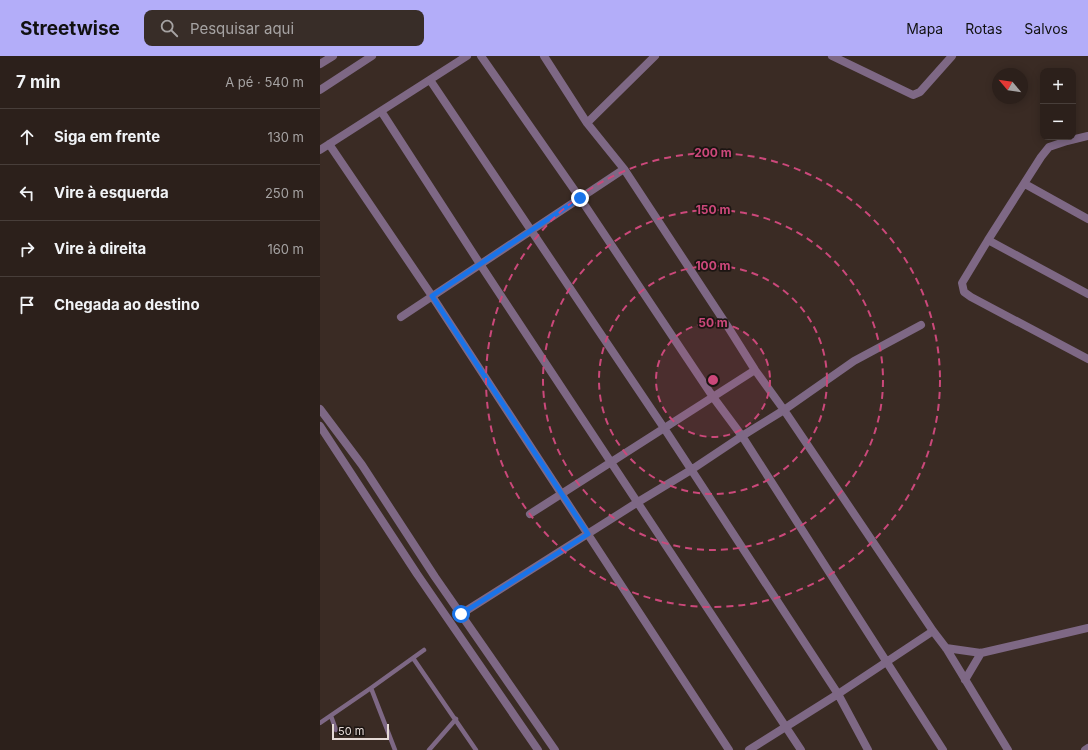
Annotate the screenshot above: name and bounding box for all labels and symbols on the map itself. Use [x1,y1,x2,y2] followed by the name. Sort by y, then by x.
[992,68,1028,104] north arrow
[694,145,732,160] text: 200 m
[571,189,589,207] route end
[696,202,730,217] text: 150 m
[695,258,731,273] text: 100 m
[698,315,728,330] text: 50 m
[706,373,720,387] centre of rings
[452,605,470,623] route start
[332,722,389,741] scale bar

